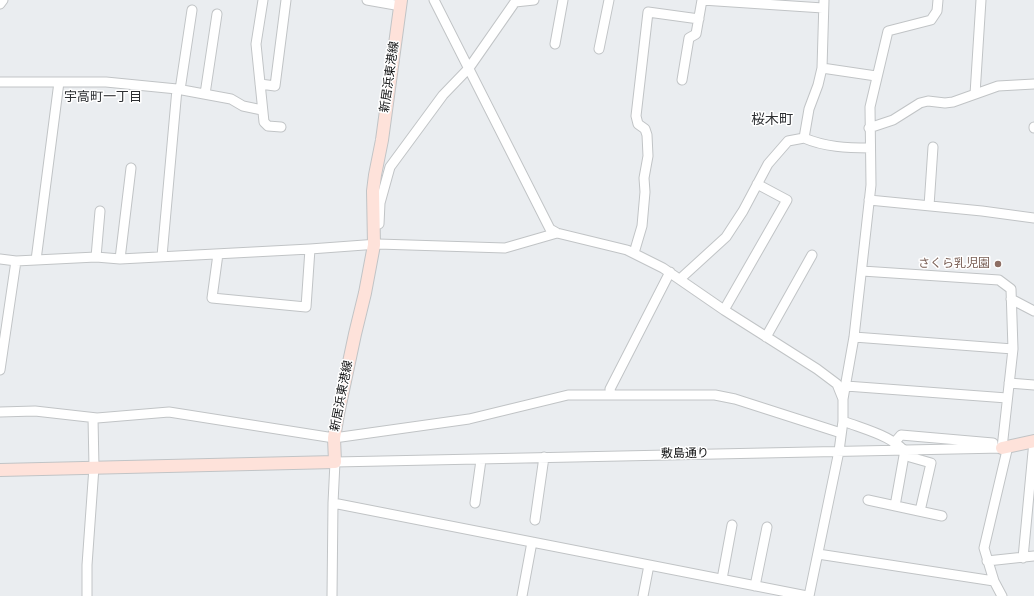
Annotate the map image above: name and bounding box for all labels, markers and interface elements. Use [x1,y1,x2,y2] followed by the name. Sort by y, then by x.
[378,40,402,114] street label: 新居浜東港線
[64,90,142,106] district label: 宇高町一丁目
[751,112,793,128] district label: 桜木町
[918,257,990,271] place label: さくら乳児園
[993,259,1003,269] marker: さくら乳児園
[328,359,356,433] street label: 新居浜東港線
[661,446,709,462] street label: 敷島通り

